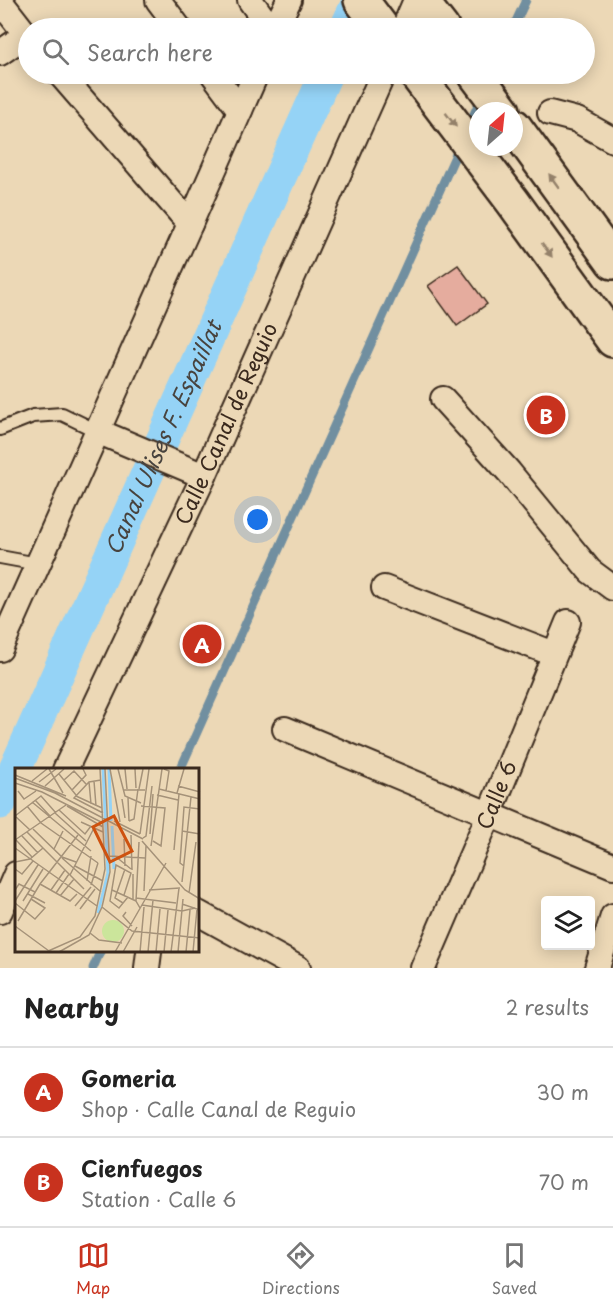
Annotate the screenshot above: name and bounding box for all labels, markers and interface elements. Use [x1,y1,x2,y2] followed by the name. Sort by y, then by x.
[18,18,595,84] search box
[39,35,72,68] icon: search
[87,35,213,68] text: Search here
[469,102,523,156] north arrow
[445,112,457,128] one-way arrow
[548,173,560,189] one-way arrow
[541,241,553,257] one-way arrow
[95,312,230,559] water label: Canal Ulises F. Espaillat
[165,317,284,529] street label: Calle Canal de Reguio
[526,392,566,438] pin: B
[243,505,272,534] your location
[182,622,222,666] pin: A
[467,755,524,834] street label: Calle 6
[15,768,200,953] inset map
[541,896,595,950] map controls
[541,896,595,950] button: layers
[24,988,119,1027] text: Nearby
[506,992,589,1022] text: 2 results
[81,1061,176,1094] text: Gomeria
[36,1077,51,1107] text: A
[536,1077,589,1107] text: 30 m
[81,1094,356,1124] text: Shop · Calle Canal de Reguio
[81,1151,203,1184] text: Cienfuegos
[37,1167,50,1197] text: B
[539,1167,589,1197] text: 70 m
[81,1184,236,1214] text: Station · Calle 6
[76,1239,110,1299] tab: Map
[262,1239,340,1299] tab: Directions
[492,1239,537,1299] tab: Saved

